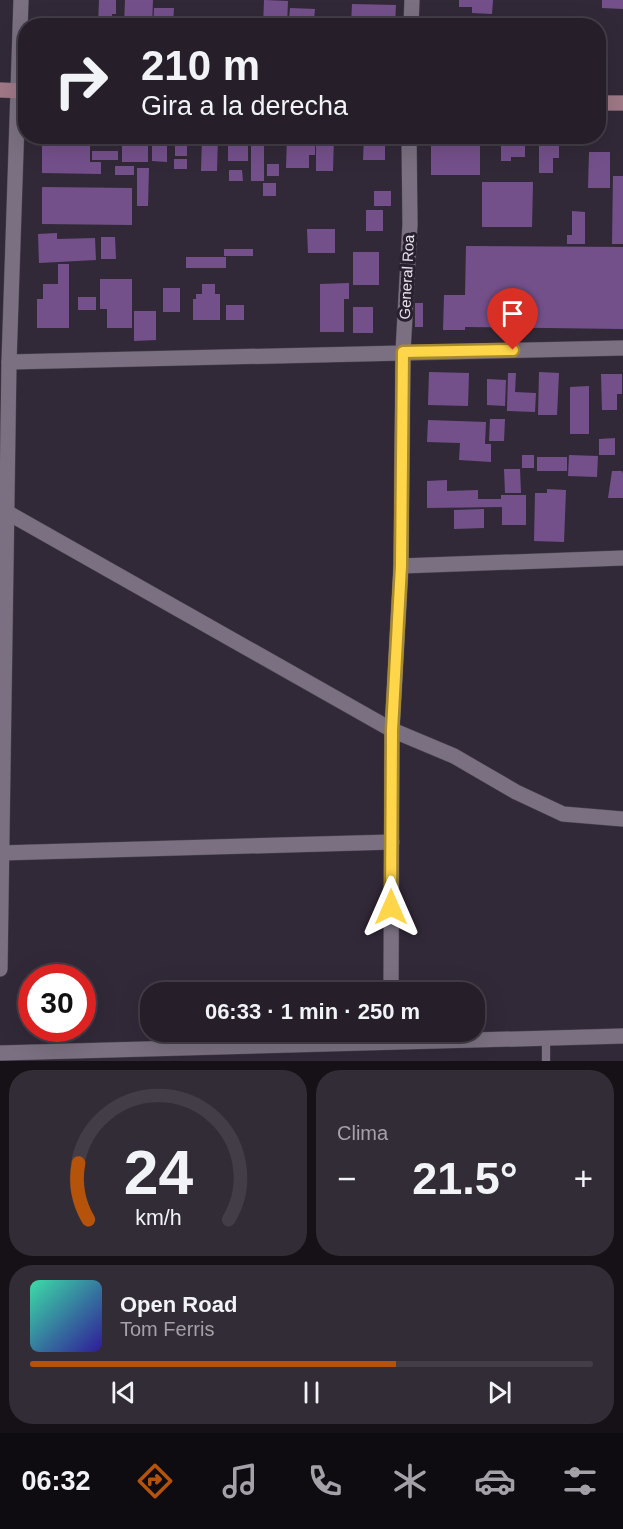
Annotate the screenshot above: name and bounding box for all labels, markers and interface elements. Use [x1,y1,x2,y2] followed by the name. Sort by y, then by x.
[42,42,120,120] icon: right
[141,42,260,89] text: 210 m
[141,91,348,121] text: Gira a la derecha
[396,233,417,320] street label: General Roa
[487,288,538,350] pin
[496,297,529,330] icon: arrive
[359,875,423,939] position arrow
[18,964,96,1042] speed limit sign: 30
[205,999,420,1024] text: 06:33 · 1 min · 250 m
[337,1122,388,1144] text: Clima
[123,1138,193,1207] text: 24
[412,1153,518,1204] text: 21.5°
[337,1160,356,1197] text: −
[574,1160,593,1197] text: +
[135,1206,181,1230] text: km/h
[120,1292,237,1317] text: Open Road
[120,1318,214,1340] text: Tom Ferris
[107,1376,140,1409] icon: previous
[295,1376,328,1409] icon: pause
[483,1376,516,1409] icon: next
[134,1460,176,1502] icon: directions
[219,1460,261,1502] icon: music
[304,1460,346,1502] icon: phone
[389,1460,431,1502] icon: climate
[474,1460,516,1502] icon: car
[559,1460,601,1502] icon: filters
[22,1466,91,1496] text: 06:32

